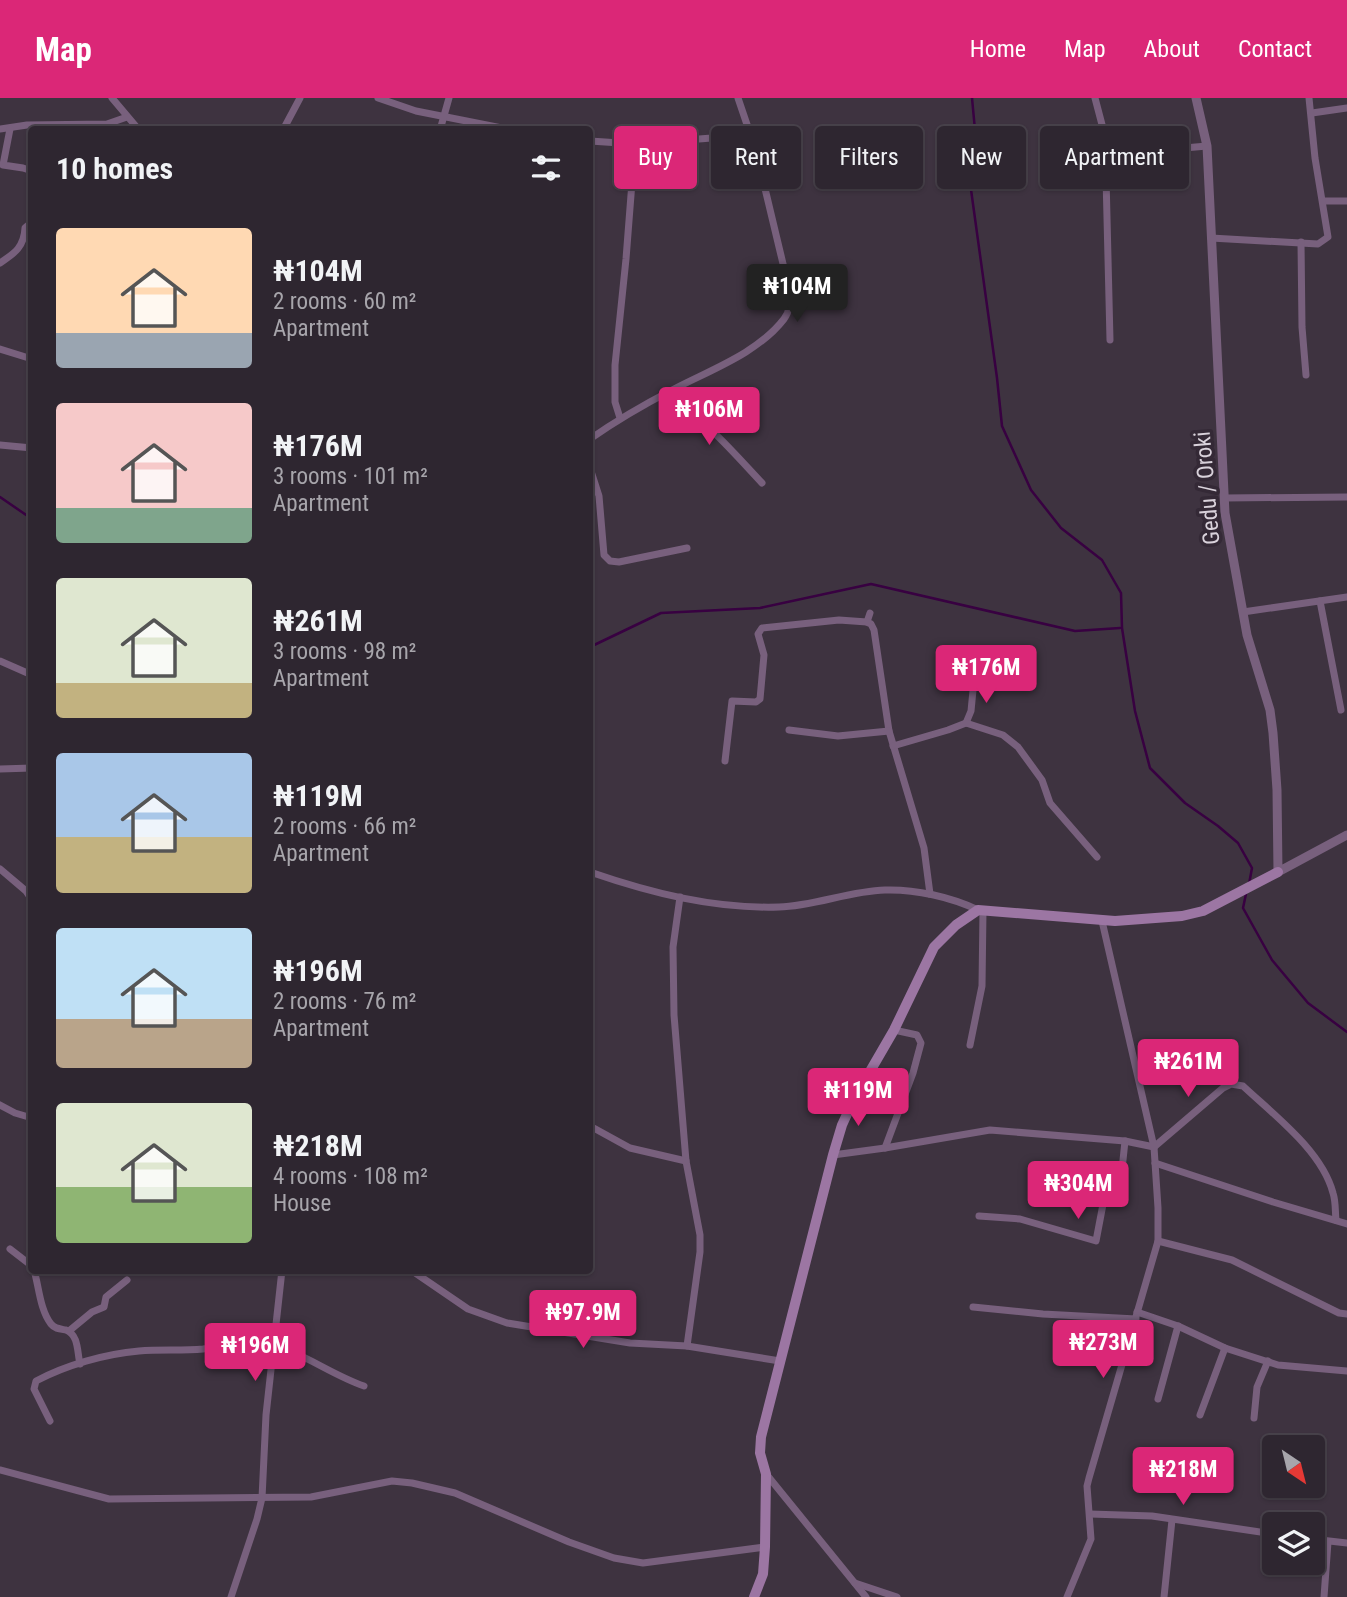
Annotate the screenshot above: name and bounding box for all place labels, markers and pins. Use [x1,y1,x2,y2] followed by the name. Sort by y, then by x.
[748,264,846,324] pin: ₦104M
[660,388,758,447] pin: ₦106M
[937,646,1035,705] pin: ₦176M
[1139,1040,1237,1099] pin: ₦261M
[809,1068,907,1128] pin: ₦119M
[1029,1162,1127,1221] pin: ₦304M
[526,1290,640,1350] pin: ₦97.9M
[1054,1320,1152,1380] pin: ₦273M
[206,1324,304,1383] pin: ₦196M
[1134,1448,1232,1507] pin: ₦218M

